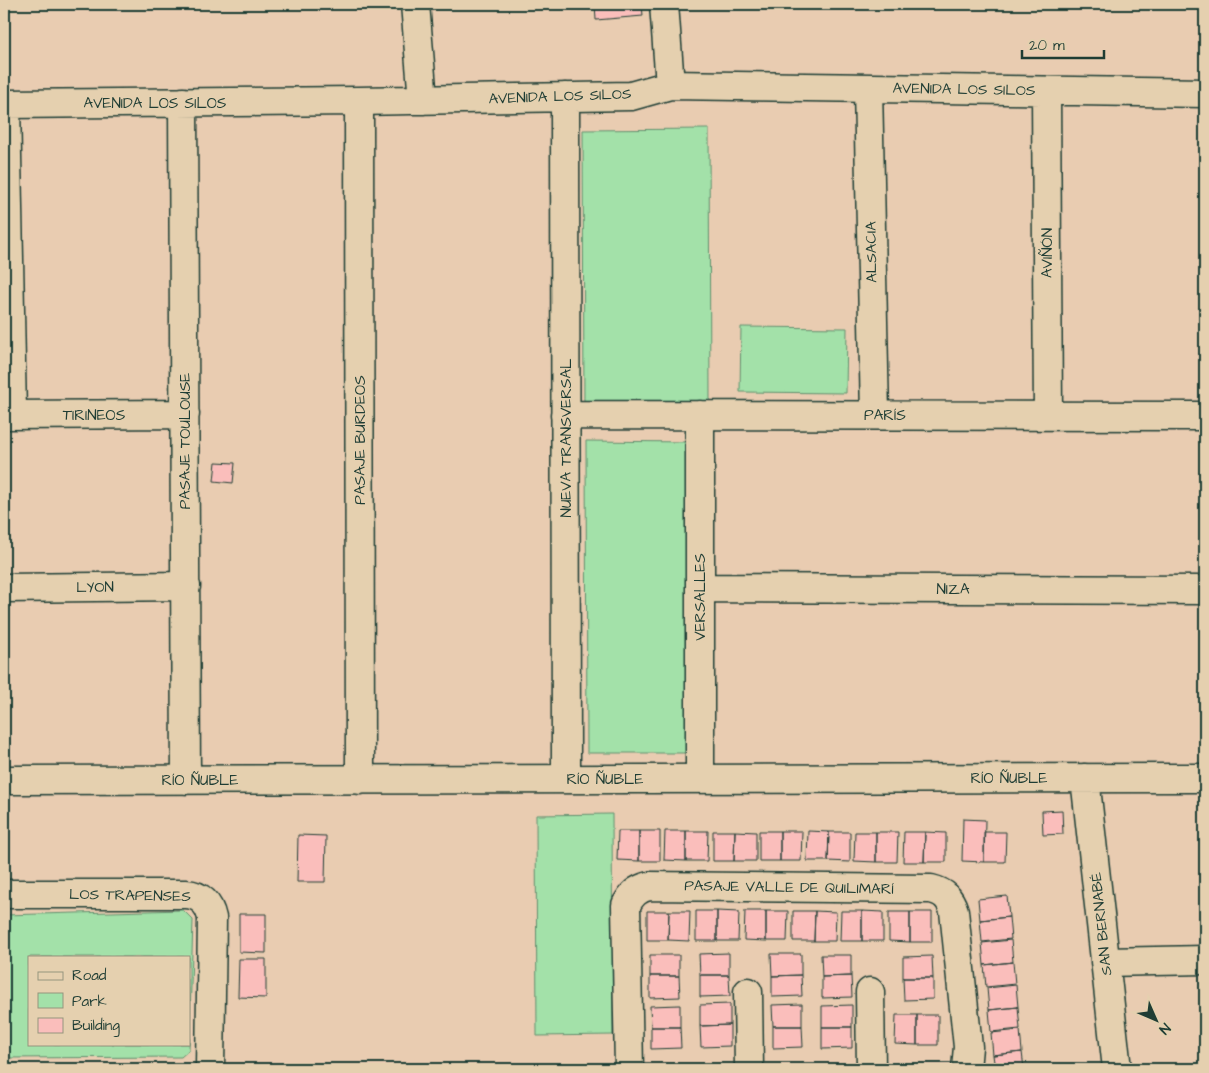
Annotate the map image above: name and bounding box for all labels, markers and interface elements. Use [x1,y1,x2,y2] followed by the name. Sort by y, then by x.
[1022,28,1104,60] scale bar
[1029,35,1065,56] text: 20 m
[892,78,1036,101] street label: AVENIDA LOS SILOS
[488,83,632,109] street label: AVENIDA LOS SILOS
[84,93,227,114] street label: AVENIDA LOS SILOS
[860,221,883,283] street label: ALSACIA
[1037,228,1058,278] street label: AVIÑÓN
[556,358,577,518] street label: NUEVA TRANSVERSAL
[175,373,196,509] street label: PASAJE TOULOUSE
[350,375,371,505] street label: PASAJE BURDEOS
[63,405,126,426] street label: TIRINEOS
[864,405,906,426] street label: PARÍS
[690,553,711,641] street label: VERSALLES
[76,577,114,598] street label: LYON
[936,579,970,600] street label: NIZA
[971,768,1048,789] street label: RÍO ÑUBLE
[567,769,644,790] street label: RÍO ÑUBLE
[162,770,239,791] street label: RÍO ÑUBLE
[1086,871,1117,976] street label: SAN BERNABÉ
[684,875,894,900] street label: PASAJE VALLE DE QUILIMARÍ
[69,884,191,907] street label: LOS TRAPENSES
[28,956,190,1046] legend
[72,965,107,986] text: Road
[72,991,107,1012] text: Park
[1132,996,1182,1046] north arrow
[72,1015,120,1037] text: Building
[1154,1018,1175,1039] text: N

